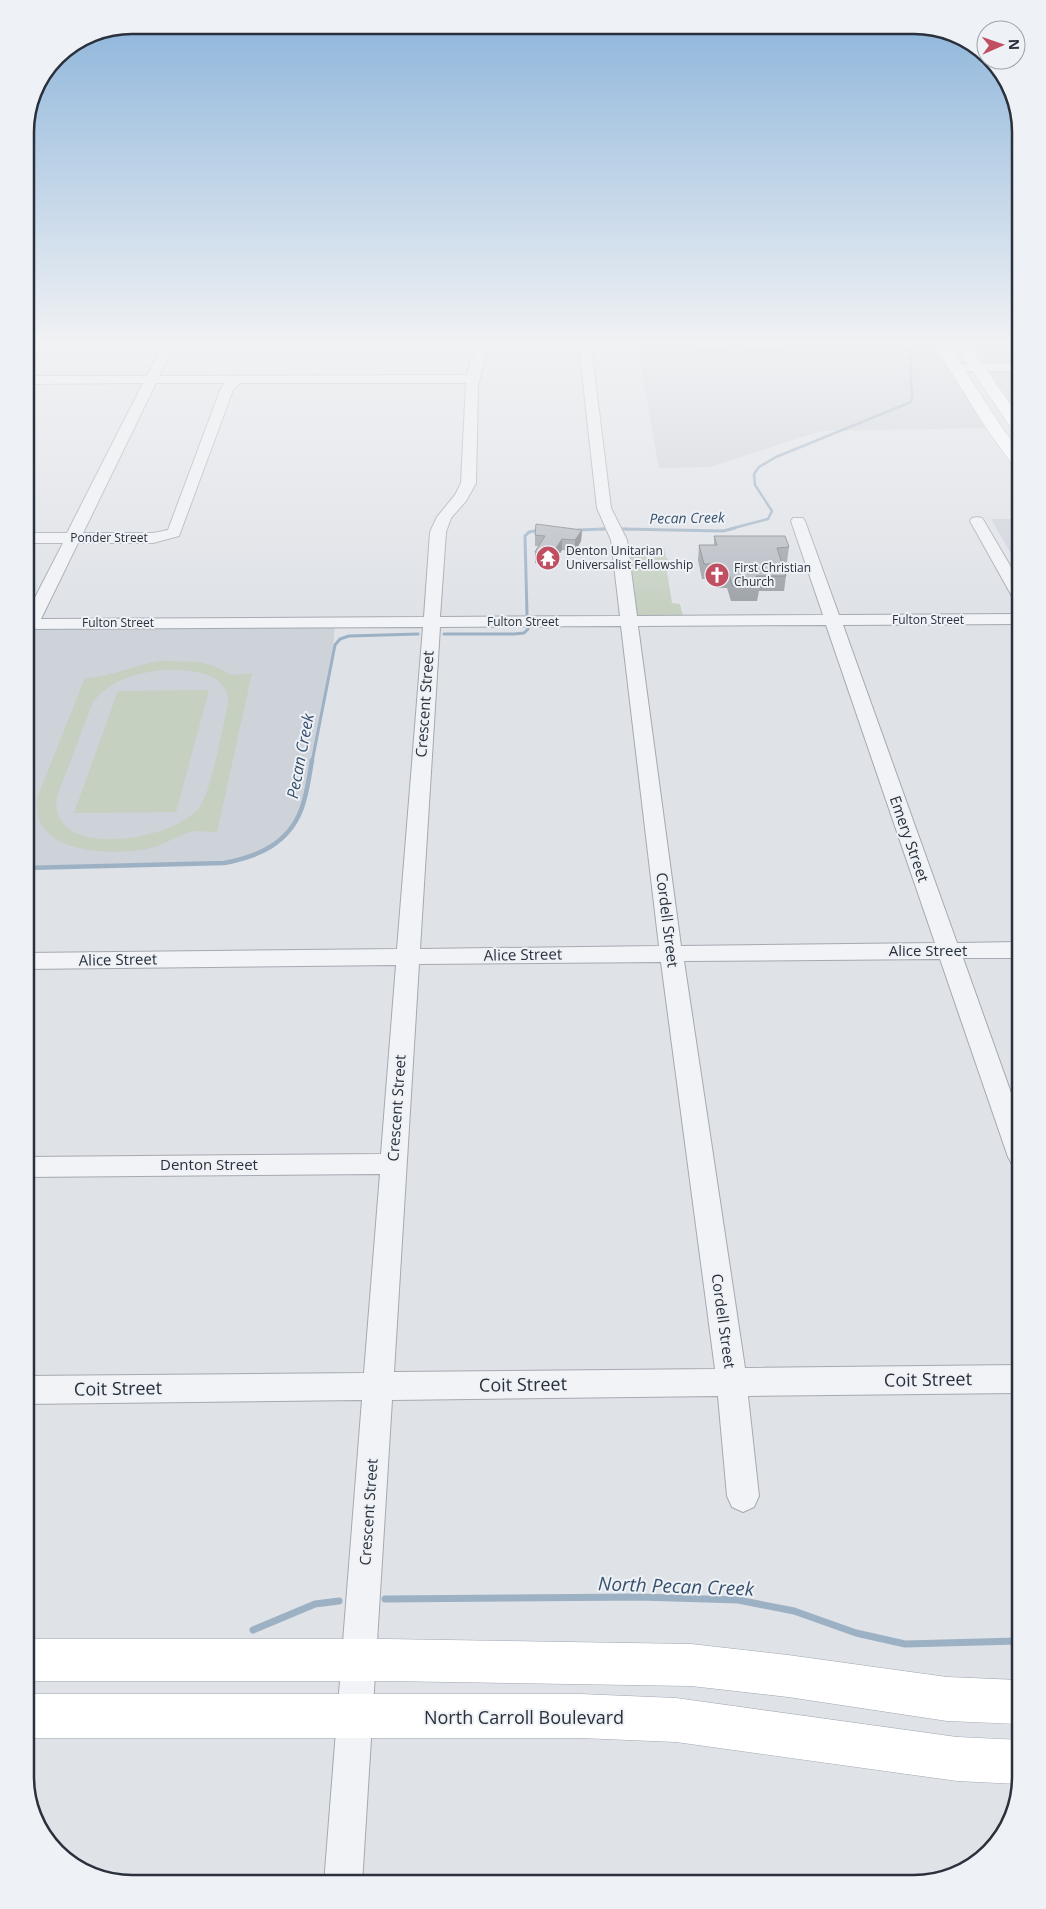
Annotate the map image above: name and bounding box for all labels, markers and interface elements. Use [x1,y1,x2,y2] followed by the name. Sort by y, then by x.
[976,20,1026,70] north arrow
[1005,39,1024,51] text: N
[649,507,726,528] water label: Pecan Creek
[70,529,148,546] street label: Ponder Street
[566,542,693,573] place label: Denton Unitarian Universalist Fellowship
[535,545,561,571] temple icon: Denton Unitarian Universalist Fellowship
[734,559,811,590] place label: First Christian Church
[704,562,730,588] church icon: First Christian Church
[892,611,964,628] street label: Fulton Street
[487,613,559,630] street label: Fulton Street
[82,614,154,631] street label: Fulton Street
[410,650,438,758] street label: Crescent Street
[281,710,319,800] water label: Pecan Creek
[886,793,934,885] street label: Emery Street
[652,871,684,969] street label: Cordell Street
[889,940,967,960] street label: Alice Street
[484,943,562,965] street label: Alice Street
[79,948,157,970] street label: Alice Street
[382,1054,410,1162] street label: Crescent Street
[160,1154,258,1174] street label: Denton Street
[707,1272,741,1370] street label: Cordell Street
[884,1366,972,1392] street label: Coit Street
[479,1371,567,1397] street label: Coit Street
[74,1375,162,1401] street label: Coit Street
[354,1458,382,1566] street label: Crescent Street
[598,1570,755,1602] water label: North Pecan Creek
[424,1705,624,1729] street label: North Carroll Boulevard

